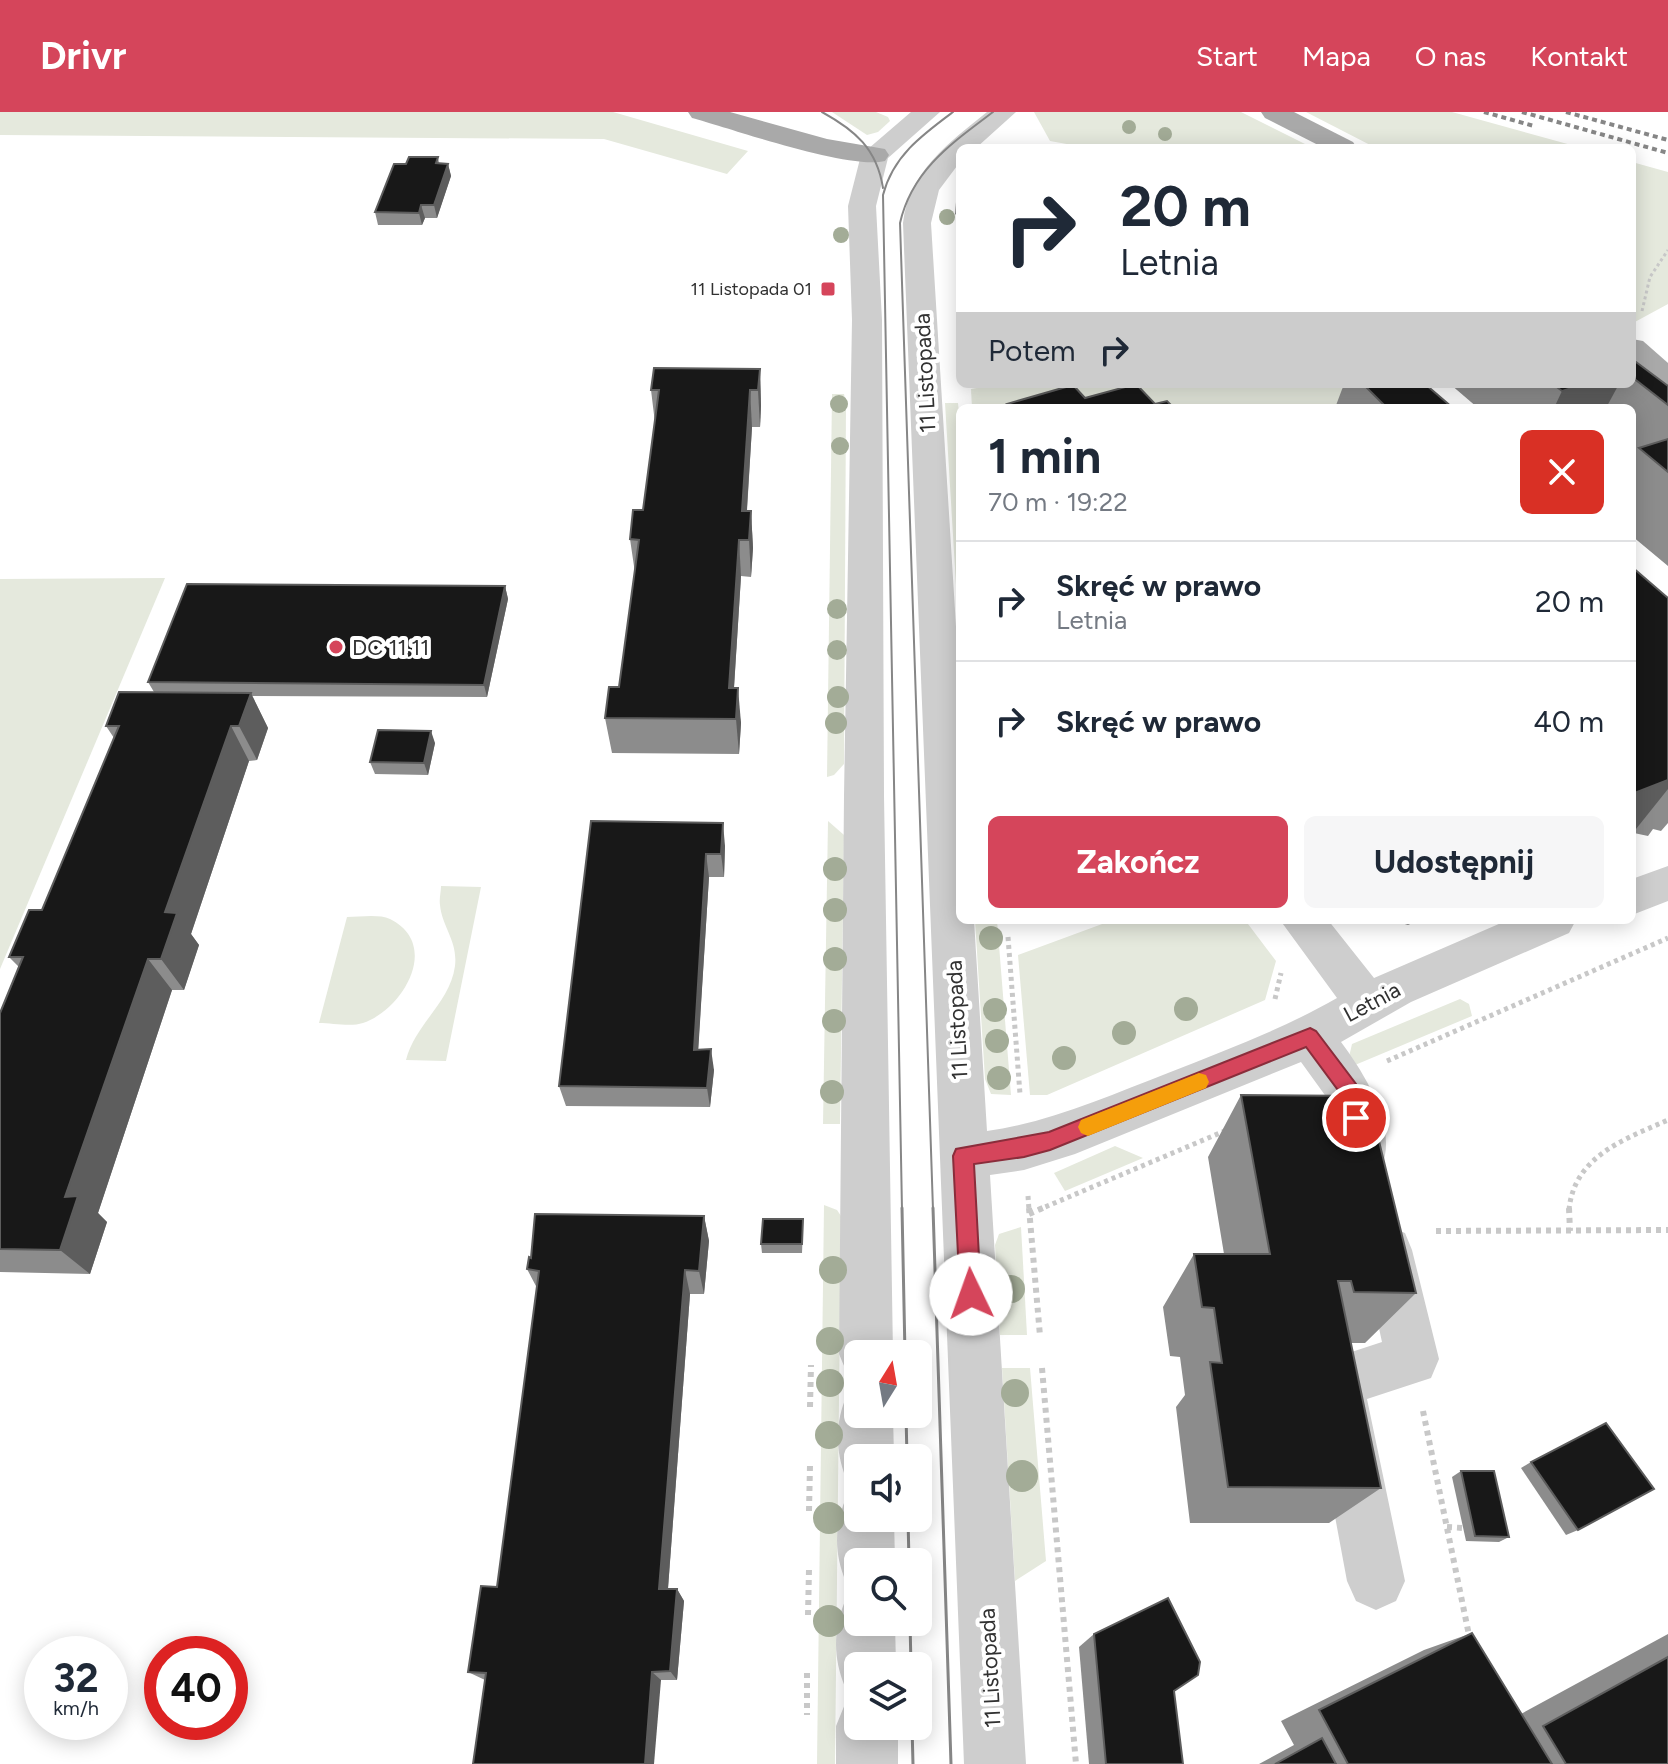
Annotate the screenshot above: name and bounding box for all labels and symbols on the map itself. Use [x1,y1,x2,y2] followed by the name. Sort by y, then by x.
[691,278,812,300] place label: 11 Listopada 01
[819,280,837,298] marker: 11 Listopada 01
[908,312,942,434] street label: 11 Listopada
[352,634,429,661] place label: DC 11.11
[327,638,345,656] marker: DC 11.11
[940,959,974,1081] street label: 11 Listopada
[1339,976,1405,1028] street label: Letnia
[1322,1084,1390,1152] pin
[929,1252,1013,1336] position arrow
[844,1340,932,1428] north arrow
[973,1607,1007,1729] street label: 11 Listopada
[144,1636,248,1740] speed limit sign: 40

